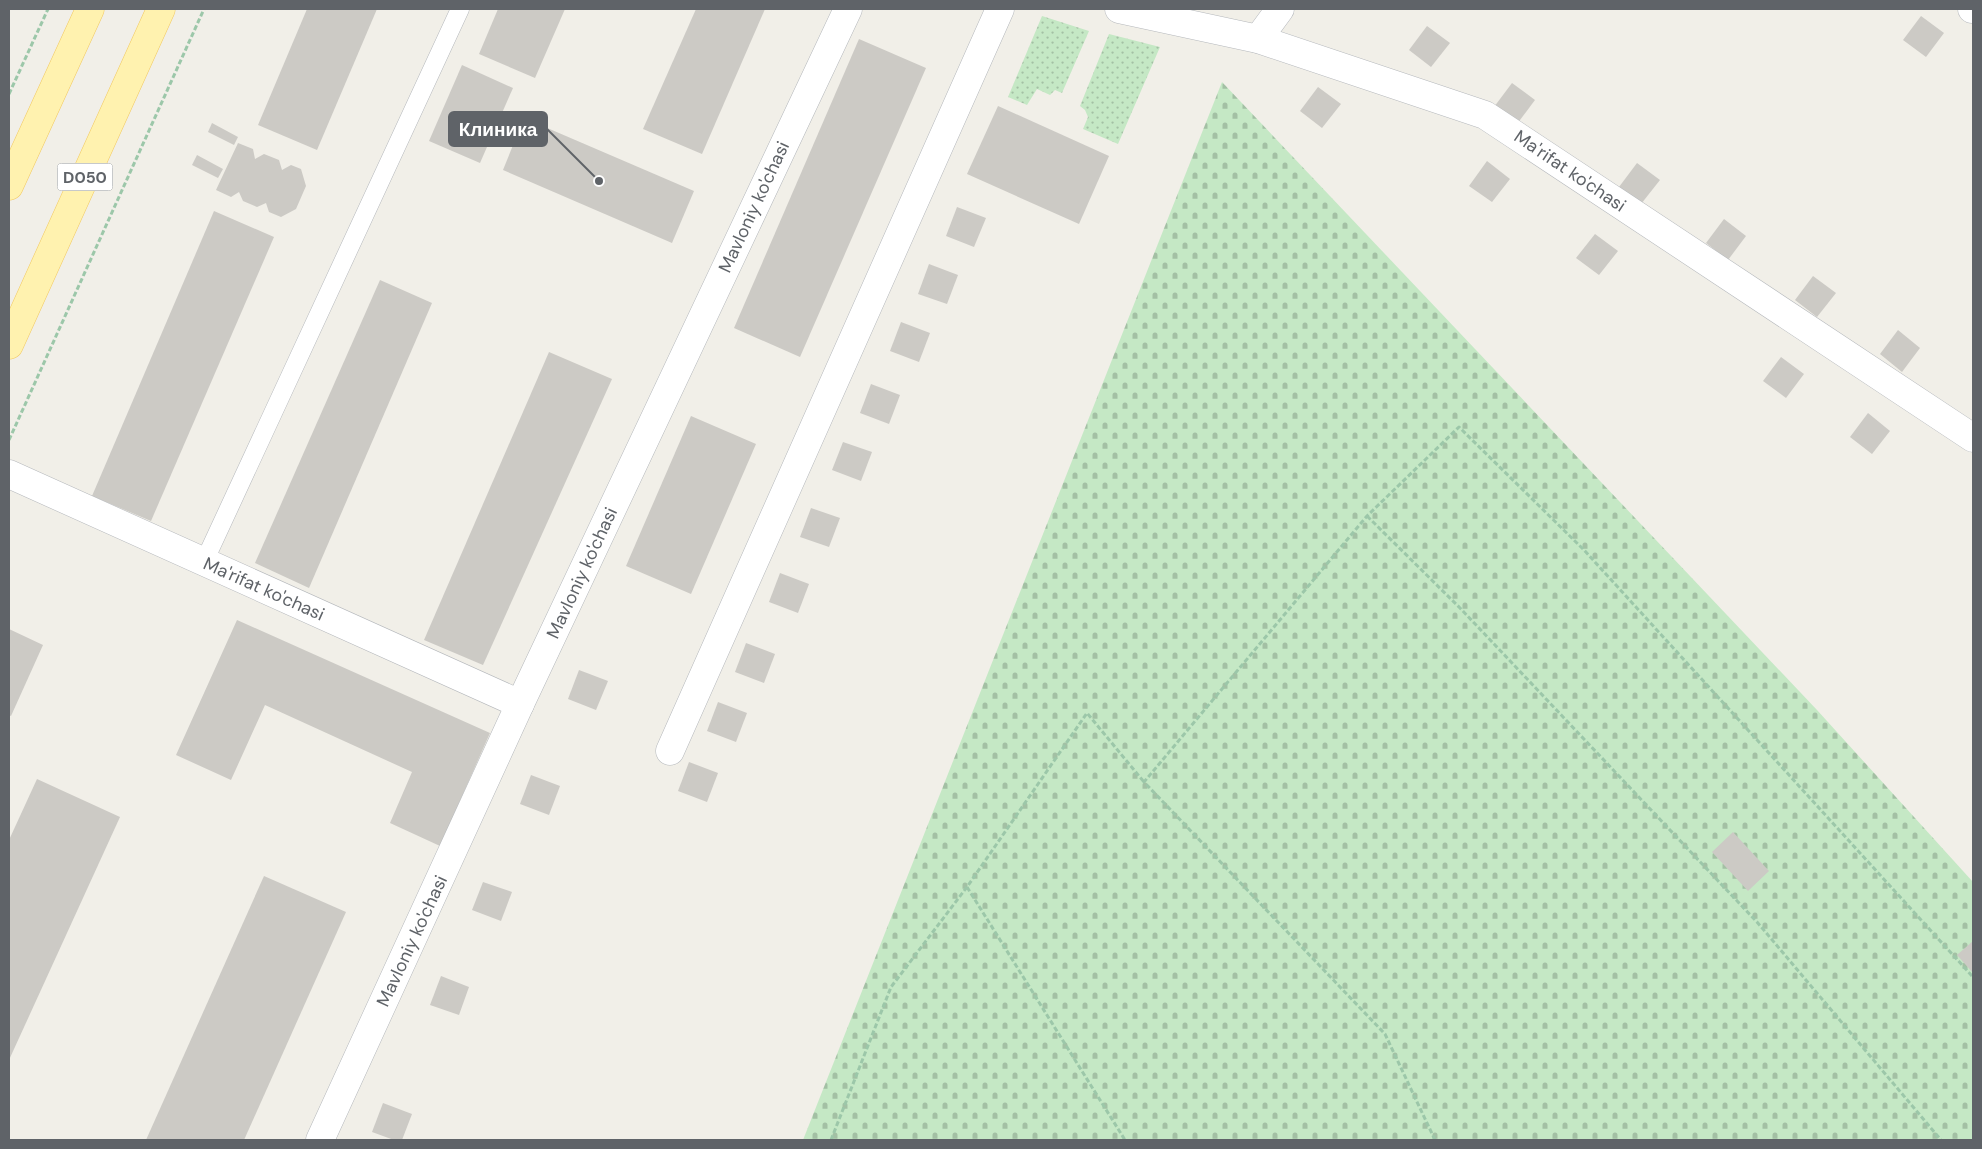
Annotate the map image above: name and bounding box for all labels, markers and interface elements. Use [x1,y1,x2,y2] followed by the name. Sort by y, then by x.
[449,112,547,146] callout: Клиника
[459,117,538,142] text: Клиника
[1509,125,1631,217] street label: Ma'rifat ko'chasi
[713,137,795,277] street label: Mavloniy ko'chasi
[58,163,112,190] road number: D050
[541,503,623,643] street label: Mavloniy ko'chasi
[200,552,328,626] street label: Ma'rifat ko'chasi
[371,871,453,1011] street label: Mavloniy ko'chasi

